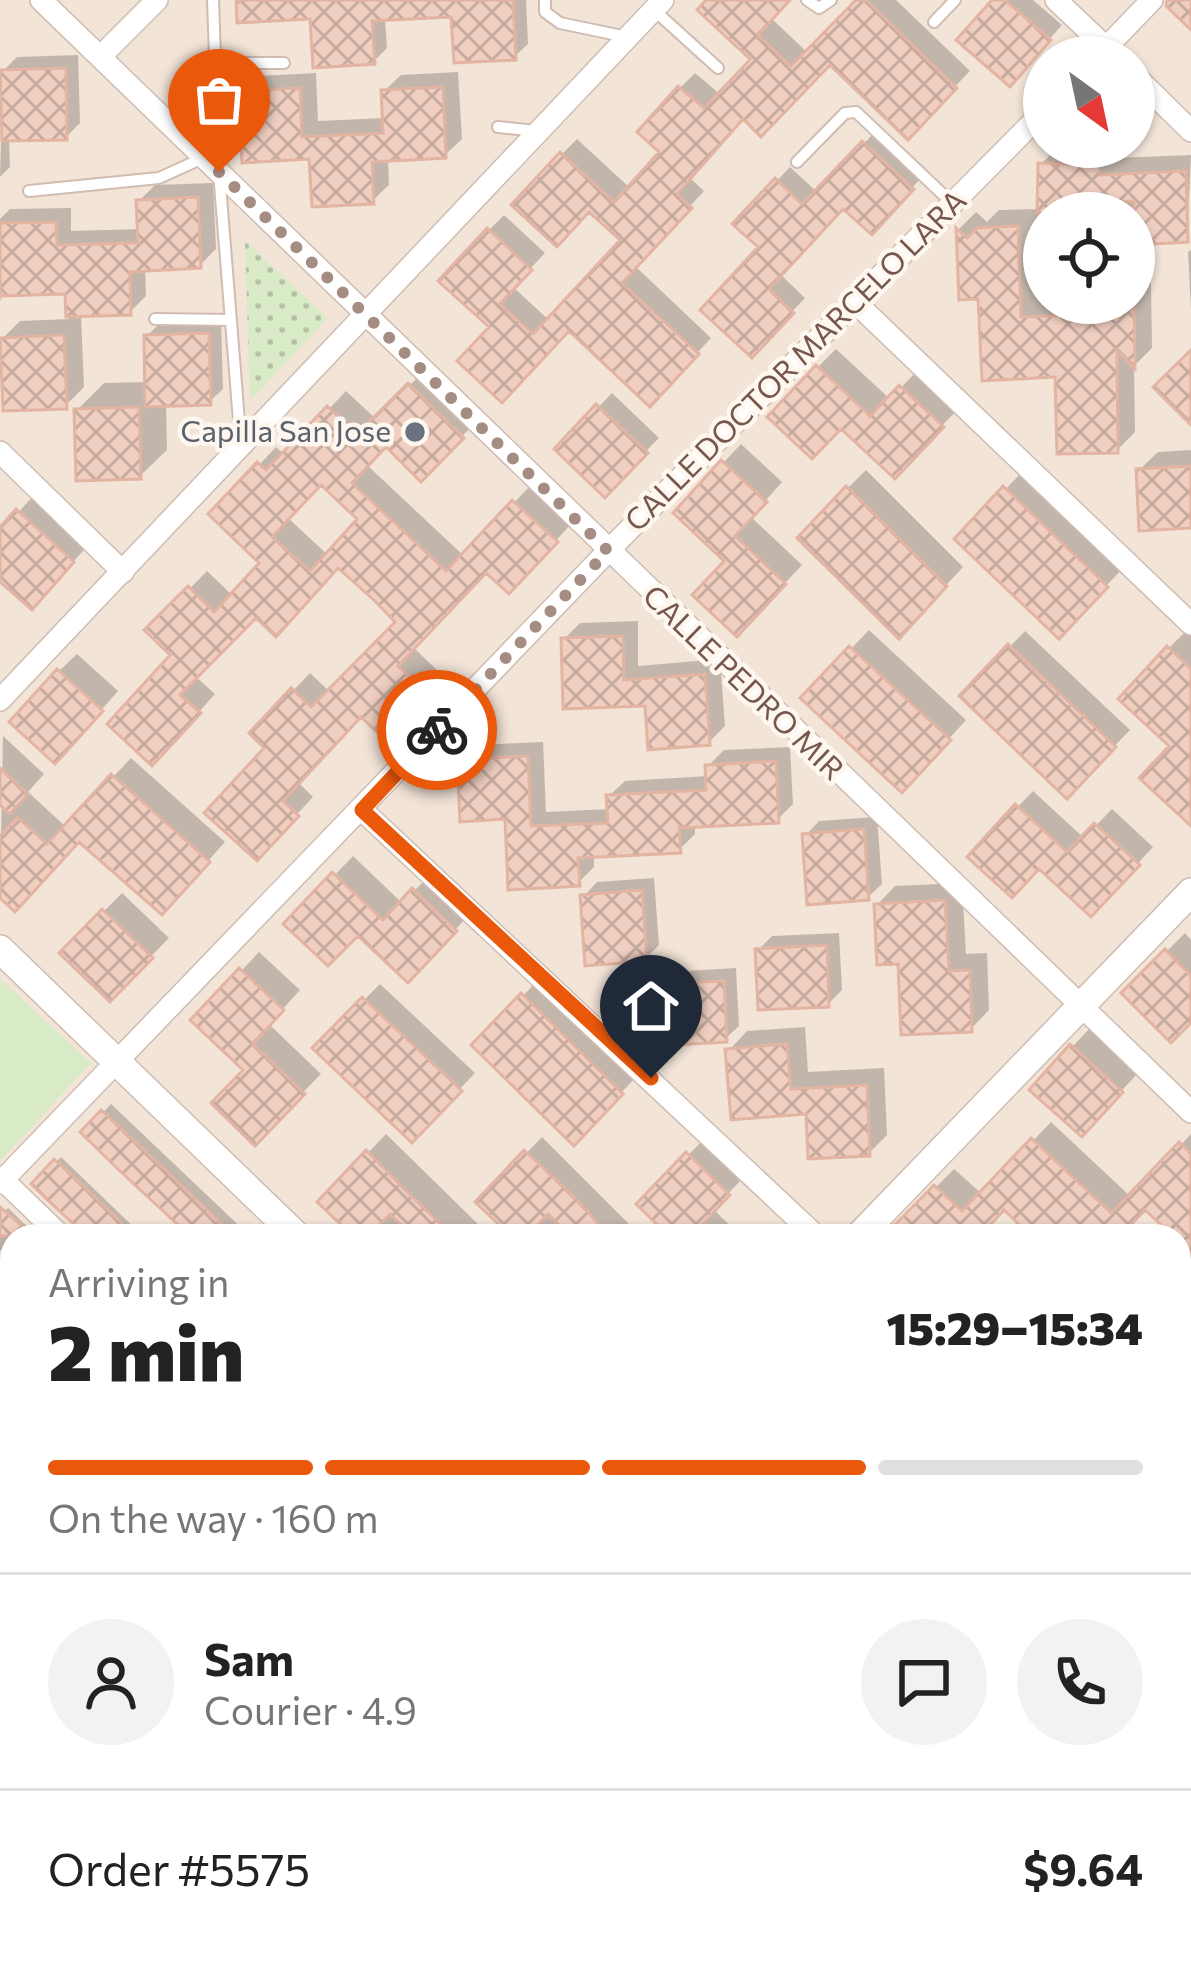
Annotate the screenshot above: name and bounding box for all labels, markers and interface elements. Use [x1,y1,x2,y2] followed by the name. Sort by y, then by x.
[1023,36,1155,168] north arrow
[1023,36,1155,324] map controls
[168,49,270,172] pin
[186,67,252,133] icon: bag
[616,181,973,538] street label: CALLE DOCTOR MARCELO LARA
[1023,192,1155,324] button: locate
[181,411,391,448] place label: Capilla San Jose
[402,419,428,445] marker: Capilla San Jose
[637,576,853,787] street label: CALLE PEDRO MIR
[377,670,497,790] courier
[404,697,470,763] icon: bike
[600,955,702,1078] pin
[618,973,684,1039] icon: home
[48,1257,229,1305] text: Arriving in
[887,1299,1143,1354] text: 15:29–15:34
[48,1302,244,1397] text: 2 min
[48,1493,378,1541] text: On the way · 160 m
[48,1619,174,1745] button: person
[861,1619,987,1745] button: chat
[1017,1619,1143,1745] button: phone
[204,1630,294,1685] text: Sam
[204,1685,417,1733] text: Courier · 4.9
[48,1840,310,1895] text: Order #5575
[1023,1840,1143,1895] text: $9.64

